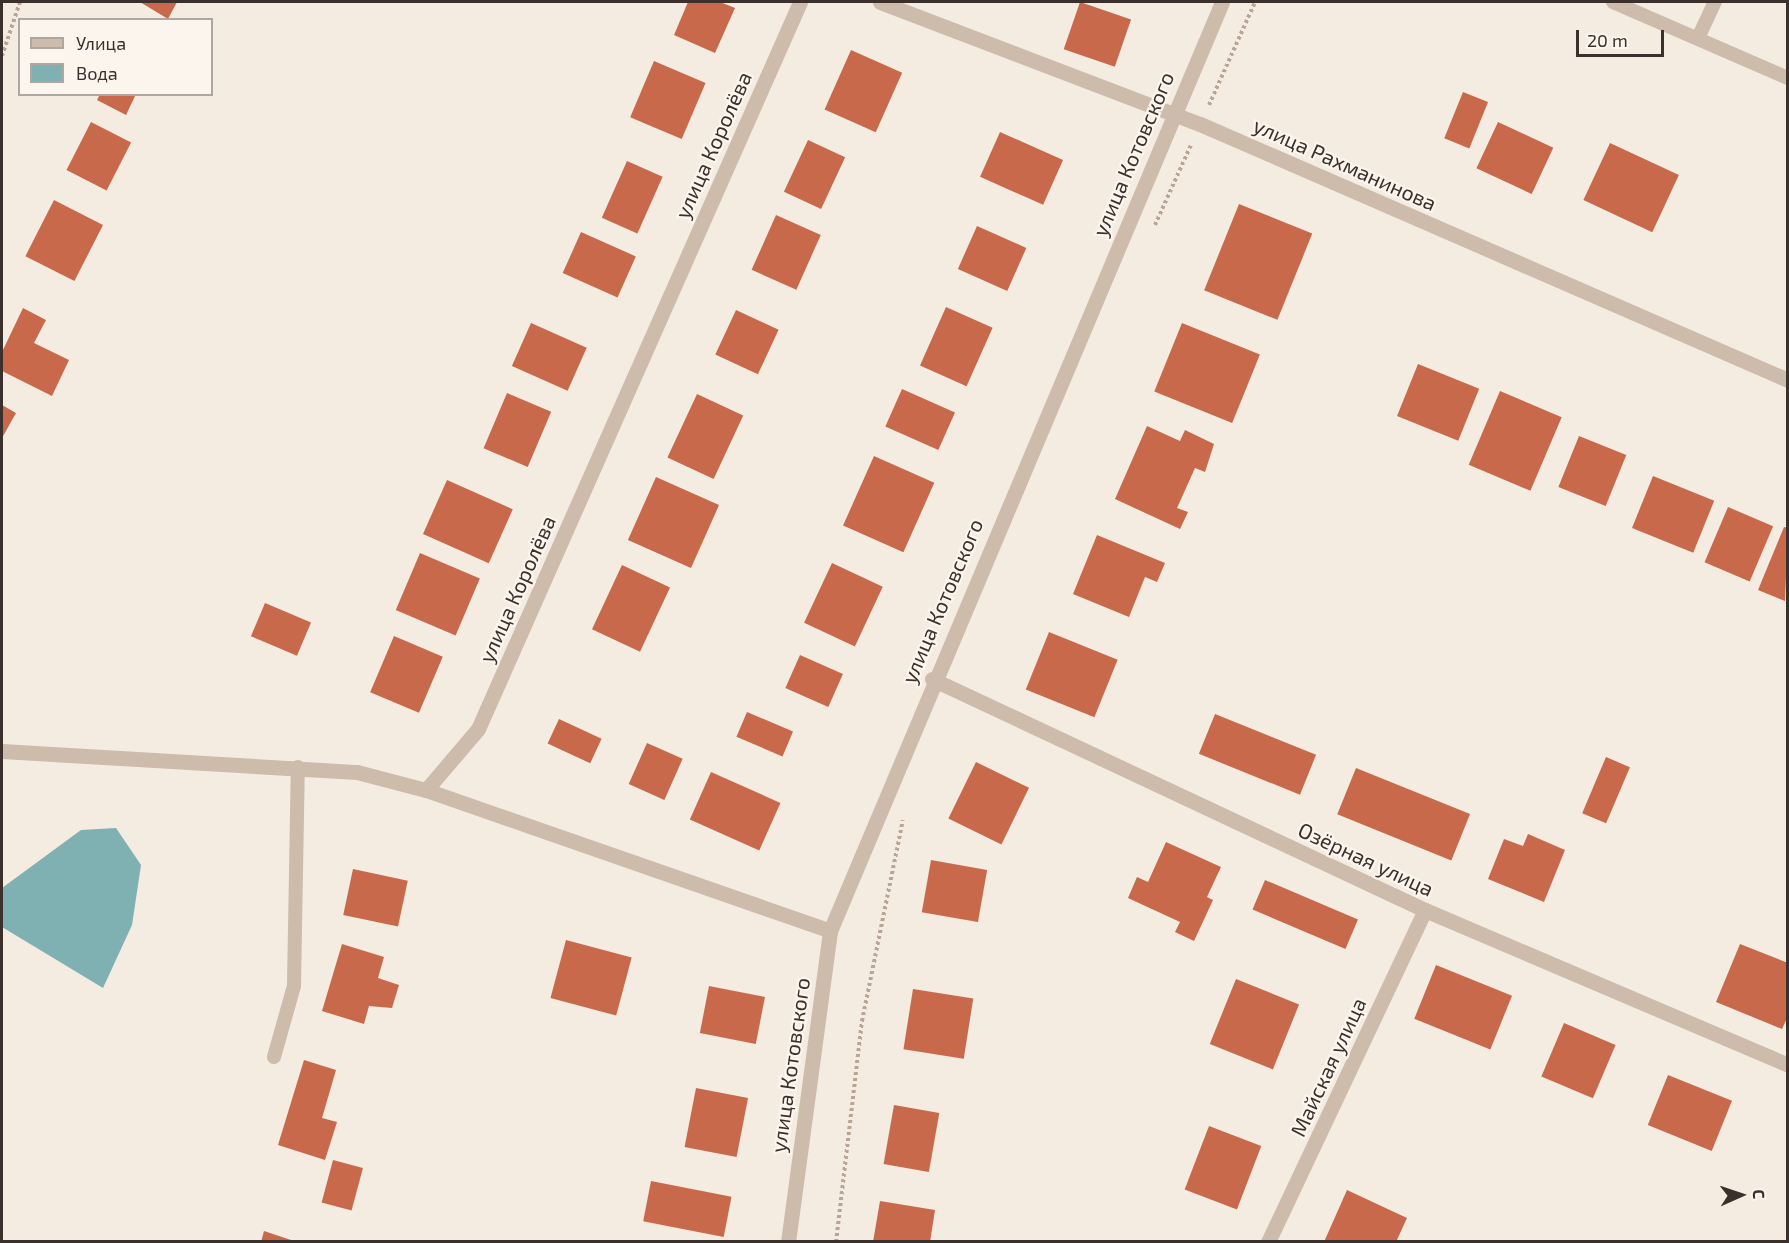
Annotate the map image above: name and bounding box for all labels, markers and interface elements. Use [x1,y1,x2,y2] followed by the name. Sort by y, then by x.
[18,18,213,96] legend
[1579,18,1668,56] scale bar
[1587,29,1628,51] text: 20 m
[76,32,126,54] text: Улица
[76,62,118,84] text: Вода
[669,68,757,222] street label: улица Королёва
[1087,68,1179,240] street label: улица Котовского
[1250,112,1440,216] street label: улица Рахманинова
[473,512,561,666] street label: улица Королёва
[896,515,988,687] street label: улица Котовского
[1294,817,1438,901] street label: Озёрная улица
[765,976,815,1154] street label: улица Котовского
[1285,994,1371,1140] street label: Майская улица
[1711,1165,1771,1225] north arrow
[1750,1189,1769,1199] text: С

